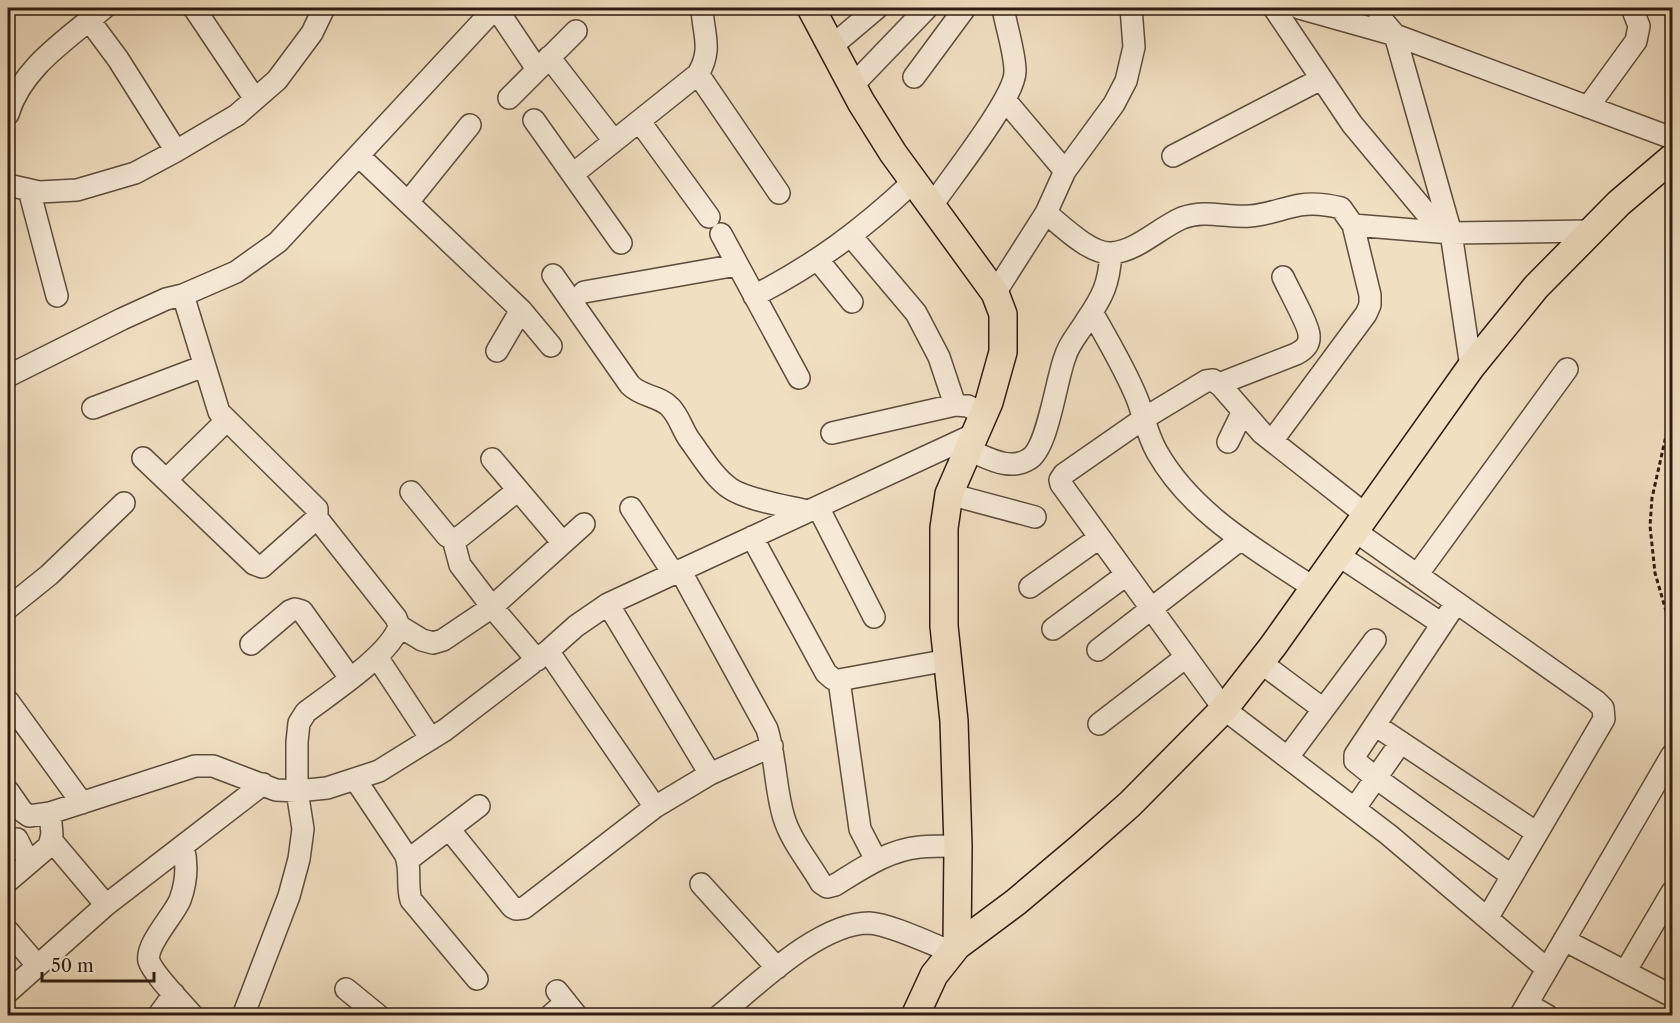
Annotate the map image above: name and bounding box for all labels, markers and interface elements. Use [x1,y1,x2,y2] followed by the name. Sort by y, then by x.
[42,945,154,983] scale bar
[51,955,94,977] text: 50 m

